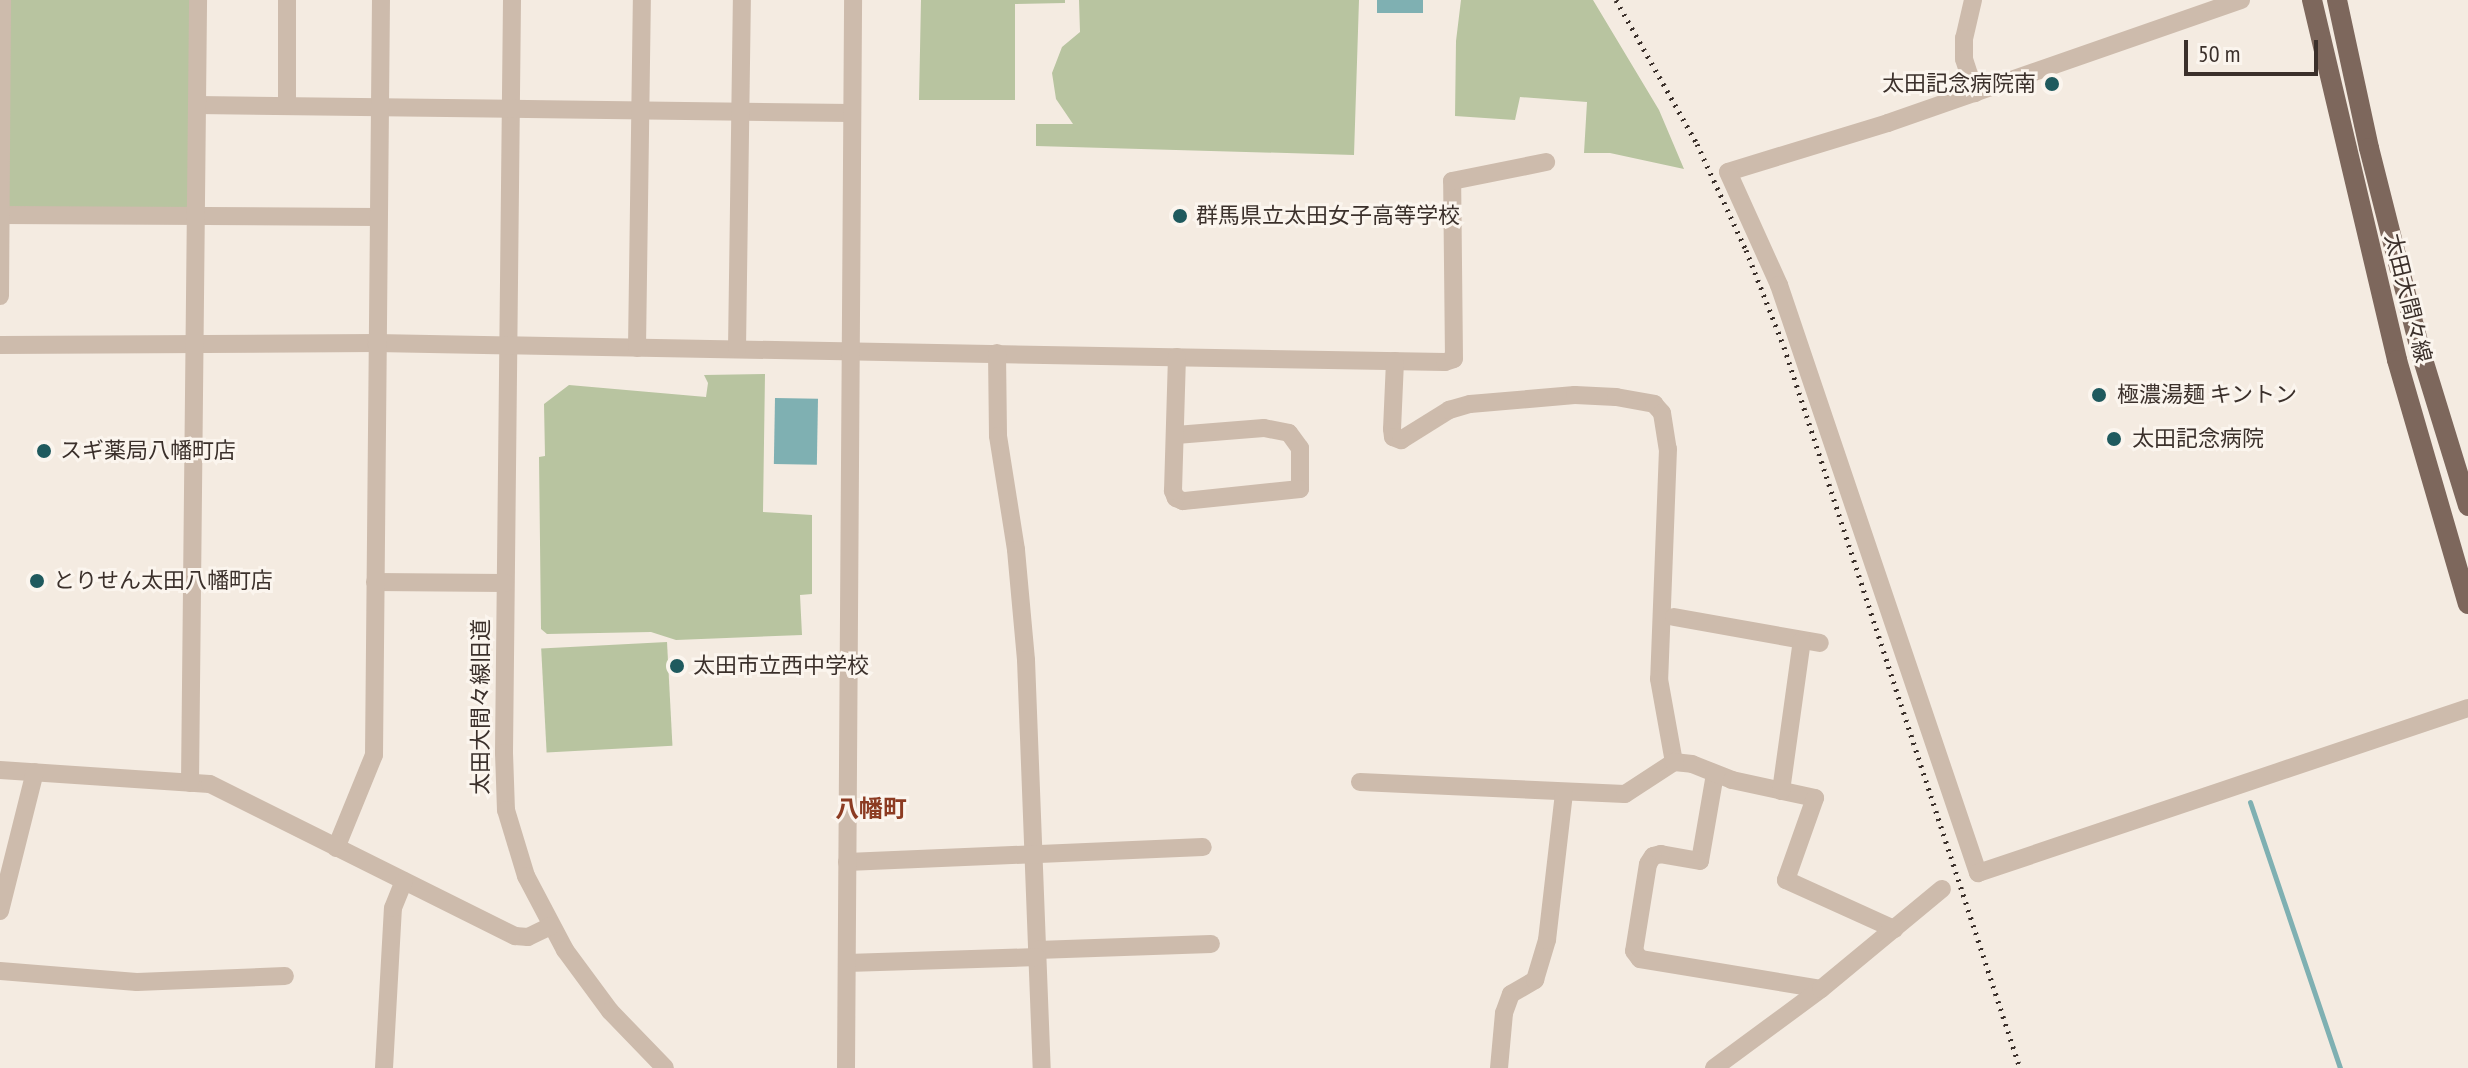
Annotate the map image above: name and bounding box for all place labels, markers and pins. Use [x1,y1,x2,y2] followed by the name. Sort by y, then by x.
[1882,71,2036,97] place label: 太田記念病院南
[2043,75,2061,93] marker: 太田記念病院南
[1196,203,1460,229] place label: 群馬県立太田女子高等学校
[1171,207,1189,225] marker: 群馬県立太田女子高等学校
[2117,382,2298,408] place label: 極濃湯麺 キントン
[2088,384,2110,406] marker: 極濃湯麺 キントン
[2132,426,2264,452] place label: 太田記念病院
[2103,428,2125,450] marker: 太田記念病院
[60,438,236,464] place label: スギ薬局八幡町店
[35,442,53,460] marker: スギ薬局八幡町店
[53,568,273,594] place label: とりせん太田八幡町店
[28,572,46,590] marker: とりせん太田八幡町店
[693,653,869,679] place label: 太田市立西中学校
[668,657,686,675] marker: 太田市立西中学校

